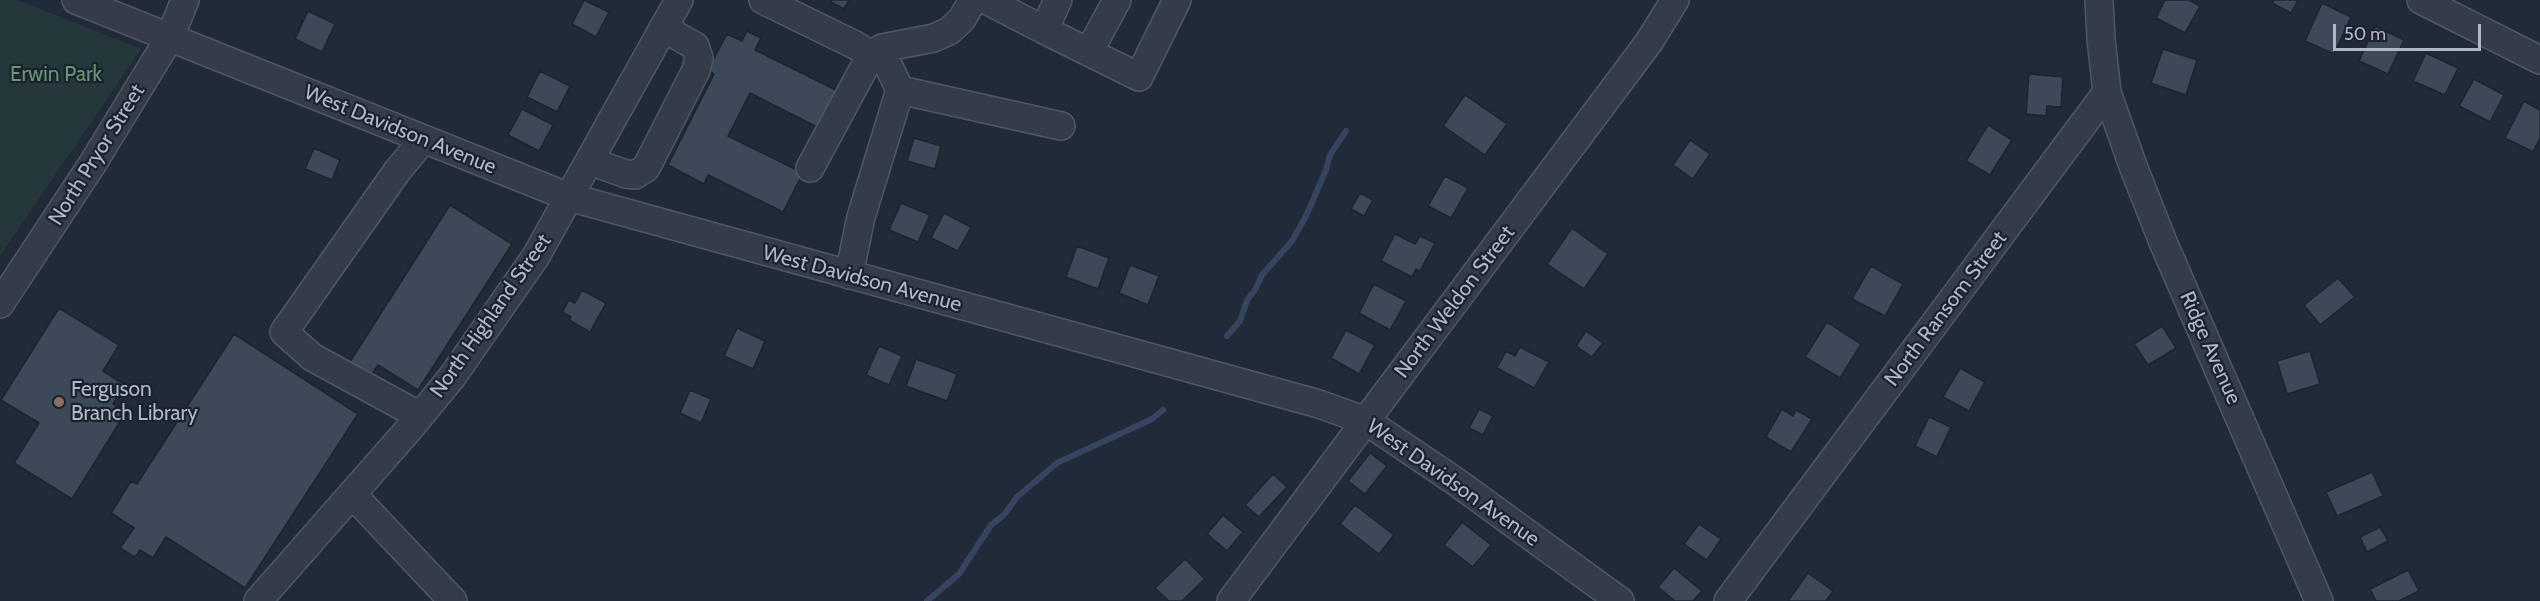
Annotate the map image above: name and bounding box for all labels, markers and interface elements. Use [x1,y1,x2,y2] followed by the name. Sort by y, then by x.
[2336,12,2484,50] scale bar
[2344,23,2386,45] text: 50 m
[10,62,102,88] park label: Erwin Park
[43,80,151,230] street label: North Pryor Street
[300,80,500,180] street label: West Davidson Avenue
[1390,221,1520,383] street label: North Weldon Street
[1879,227,2013,391] street label: North Ransom Street
[425,229,557,403] street label: North Highland Street
[760,240,964,318] street label: West Davidson Avenue
[2174,288,2246,408] street label: Ridge Avenue
[71,377,198,427] place label: Ferguson Branch Library
[52,395,66,409] marker: Ferguson Branch Library
[1362,414,1544,552] street label: West Davidson Avenue

